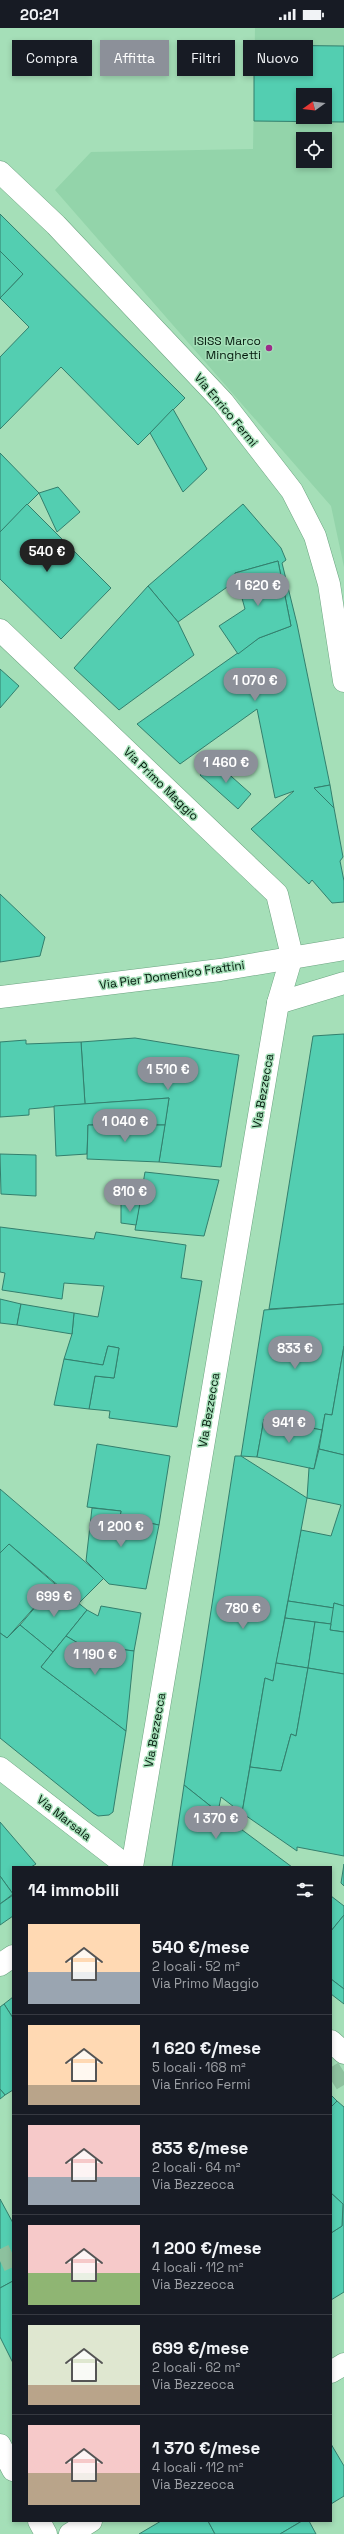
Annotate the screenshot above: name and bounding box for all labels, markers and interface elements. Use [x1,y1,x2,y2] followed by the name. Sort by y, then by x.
[20,5,59,24] text: 20:21
[12,40,92,76] chip: Compra
[100,40,169,76] chip: Affitta
[177,40,235,76] chip: Filtri
[243,40,313,76] chip: Nuovo
[296,88,332,124] north arrow
[296,88,332,168] map controls
[296,132,332,168] button: locate
[194,333,261,363] place label: ISISS Marco Minghetti
[264,343,274,353] marker: ISISS Marco Minghetti
[191,370,261,450] street label: Via Enrico Fermi
[19,539,75,573] pin: 540 €
[29,543,65,560] text: 540 €
[221,573,295,607] pin: 1 620 €
[235,577,281,594] text: 1 620 €
[218,668,292,702] pin: 1 070 €
[232,672,278,689] text: 1 070 €
[120,744,202,824] street label: Via Primo Maggio
[189,750,263,784] pin: 1 460 €
[203,754,249,771] text: 1 460 €
[98,957,246,993] street label: Via Pier Domenico Frattini
[249,1052,277,1130] street label: Via Bezzecca
[131,1057,205,1091] pin: 1 510 €
[146,1061,190,1078] text: 1 510 €
[88,1109,162,1143] pin: 1 040 €
[102,1113,148,1130] text: 1 040 €
[102,1179,158,1213] pin: 810 €
[113,1183,147,1200] text: 810 €
[267,1336,323,1370] pin: 833 €
[277,1340,313,1357] text: 833 €
[195,1371,223,1449] street label: Via Bezzecca
[261,1410,317,1444] pin: 941 €
[272,1414,306,1431] text: 941 €
[84,1514,158,1548] pin: 1 200 €
[98,1518,144,1535] text: 1 200 €
[26,1584,82,1618] pin: 699 €
[36,1588,72,1605] text: 699 €
[215,1596,271,1630] pin: 780 €
[225,1600,261,1617] text: 780 €
[58,1642,132,1676] pin: 1 190 €
[73,1646,117,1663] text: 1 190 €
[141,1691,169,1769] street label: Via Bezzecca
[33,1792,95,1844] street label: Via Marsala
[179,1806,253,1840] pin: 1 370 €
[194,1810,238,1827] text: 1 370 €
[28,1879,119,1901] text: 14 immobili
[294,1879,316,1901] icon: filters
[152,1936,250,1958] text: 540 €/mese
[60,1940,108,1988] icon: home
[152,1958,240,1975] text: 2 locali · 52 m²
[152,1975,259,1992] text: Via Primo Maggio
[152,2037,261,2059] text: 1 620 €/mese
[60,2041,108,2089] icon: home
[152,2059,246,2076] text: 5 locali · 168 m²
[152,2076,250,2093] text: Via Enrico Fermi
[152,2137,248,2159] text: 833 €/mese
[60,2141,108,2189] icon: home
[152,2159,241,2176] text: 2 locali · 64 m²
[152,2176,234,2193] text: Via Bezzecca
[152,2237,262,2259] text: 1 200 €/mese
[60,2241,108,2289] icon: home
[152,2259,243,2276] text: 4 locali · 112 m²
[152,2276,234,2293] text: Via Bezzecca
[152,2337,249,2359] text: 699 €/mese
[60,2341,108,2389] icon: home
[152,2359,240,2376] text: 2 locali · 62 m²
[152,2376,234,2393] text: Via Bezzecca
[152,2437,260,2459] text: 1 370 €/mese
[60,2441,108,2489] icon: home
[152,2459,243,2476] text: 4 locali · 112 m²
[152,2476,234,2493] text: Via Bezzecca

